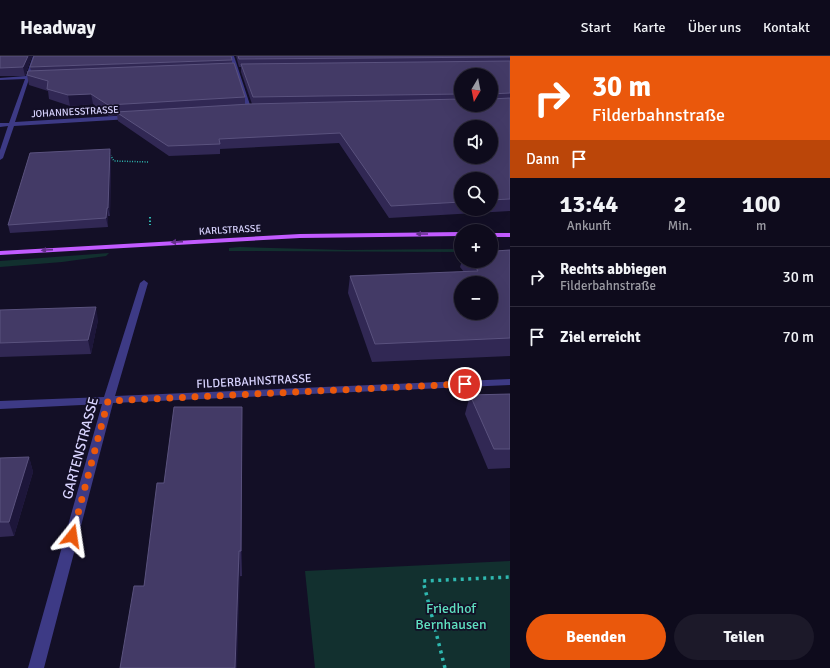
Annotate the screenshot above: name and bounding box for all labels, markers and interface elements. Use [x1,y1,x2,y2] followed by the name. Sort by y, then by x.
[20,16,96,40] text: Headway
[581,19,611,36] text: Start
[633,19,666,36] text: Karte
[688,19,741,36] text: Über uns
[763,19,810,36] text: Kontakt
[454,68,498,112] north arrow
[454,68,498,320] map controls
[592,70,651,104] text: 30 m
[526,72,578,124] icon: right
[31,104,120,120] street label: JOHANNESSTRASSE
[592,104,725,126] text: Filderbahnstraße
[454,120,498,164] button: sound
[568,148,590,170] icon: arrive
[526,150,560,168] text: Dann
[454,172,498,216] button: search
[559,189,618,219] text: 13:44
[674,189,686,219] text: 2
[742,189,781,219] text: 100
[567,218,611,234] text: Ankunft
[668,218,692,234] text: Min.
[756,218,766,234] text: m
[199,222,262,238] street label: KARLSTRASSE
[454,224,498,268] button: +
[415,231,428,237] one-way arrow
[170,239,183,245] one-way arrow
[41,246,53,253] one-way arrow
[560,260,667,278] text: Rechts abbiegen
[526,266,548,288] icon: right
[783,268,814,286] text: 30 m
[454,276,498,320] button: −
[560,278,656,294] text: Filderbahnstraße
[526,326,548,348] icon: arrive
[560,328,641,346] text: Ziel erreicht
[783,328,814,346] text: 70 m
[448,367,482,401] pin
[196,371,312,392] street label: FILDERBAHNSTRASSE
[454,373,476,395] icon: arrive
[59,395,102,501] street label: GARTENSTRASSE
[51,515,93,557] position arrow
[415,600,487,633] park label: Friedhof Bernhausen
[526,614,666,660] button: Beenden
[674,614,814,660] button: Teilen

